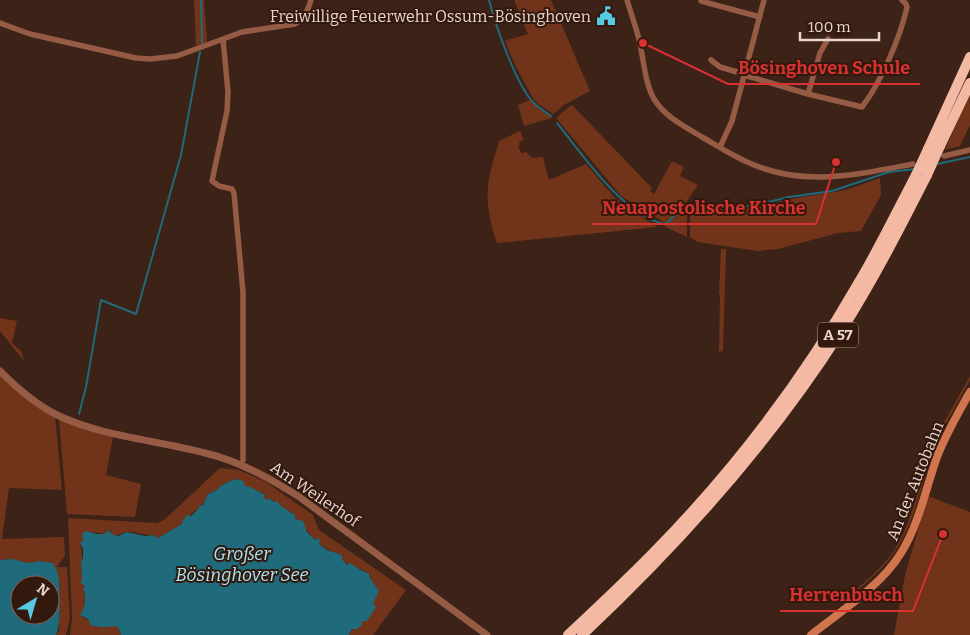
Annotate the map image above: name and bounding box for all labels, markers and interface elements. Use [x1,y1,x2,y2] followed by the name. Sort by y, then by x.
[595,5,617,27] public building icon: Freiwillige Feuerwehr Ossum-Bösinghoven
[270,7,591,26] place label: Freiwillige Feuerwehr Ossum-Bösinghoven
[800,10,879,42] scale bar
[808,18,851,36] text: 100 m
[728,51,920,84] callout: Bösinghoven Schule
[738,57,910,79] text: Bösinghoven Schule
[592,191,816,224] callout: Neuapostolische Kirche
[602,197,806,219] text: Neuapostolische Kirche
[818,322,858,348] road number: A 57
[882,419,948,543] street label: An der Autobahn
[267,457,364,531] street label: Am Weilerhof
[175,543,309,586] water label: Großer Bösinghover See
[10,575,60,625] north arrow
[780,578,913,611] callout: Herrenbusch
[33,580,52,600] text: N
[789,584,903,606] text: Herrenbusch

